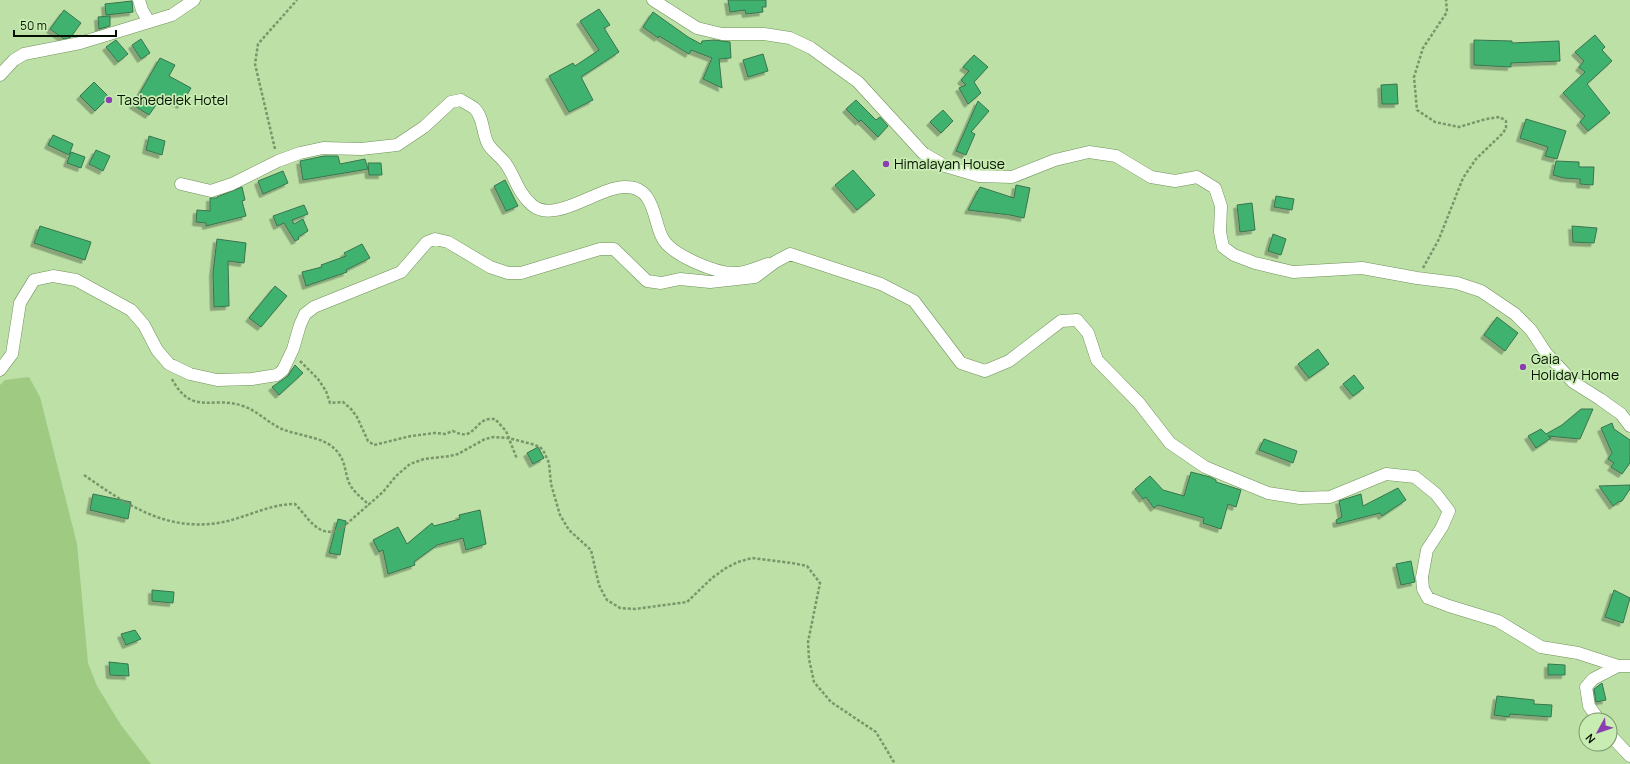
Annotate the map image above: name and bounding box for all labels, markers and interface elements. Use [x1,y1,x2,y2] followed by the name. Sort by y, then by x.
[14,12,116,38] scale bar
[20,17,47,34] text: 50 m
[117,90,228,109] place label: Tashedelek Hotel
[104,95,114,105] marker: Tashedelek Hotel
[894,154,1005,173] place label: Himalayan House
[881,159,891,169] marker: Himalayan House
[1531,349,1619,384] place label: Gaia Holiday Home
[1518,362,1528,372] marker: Gaia Holiday Home
[1578,712,1618,752] north arrow
[1582,731,1598,747] text: N

